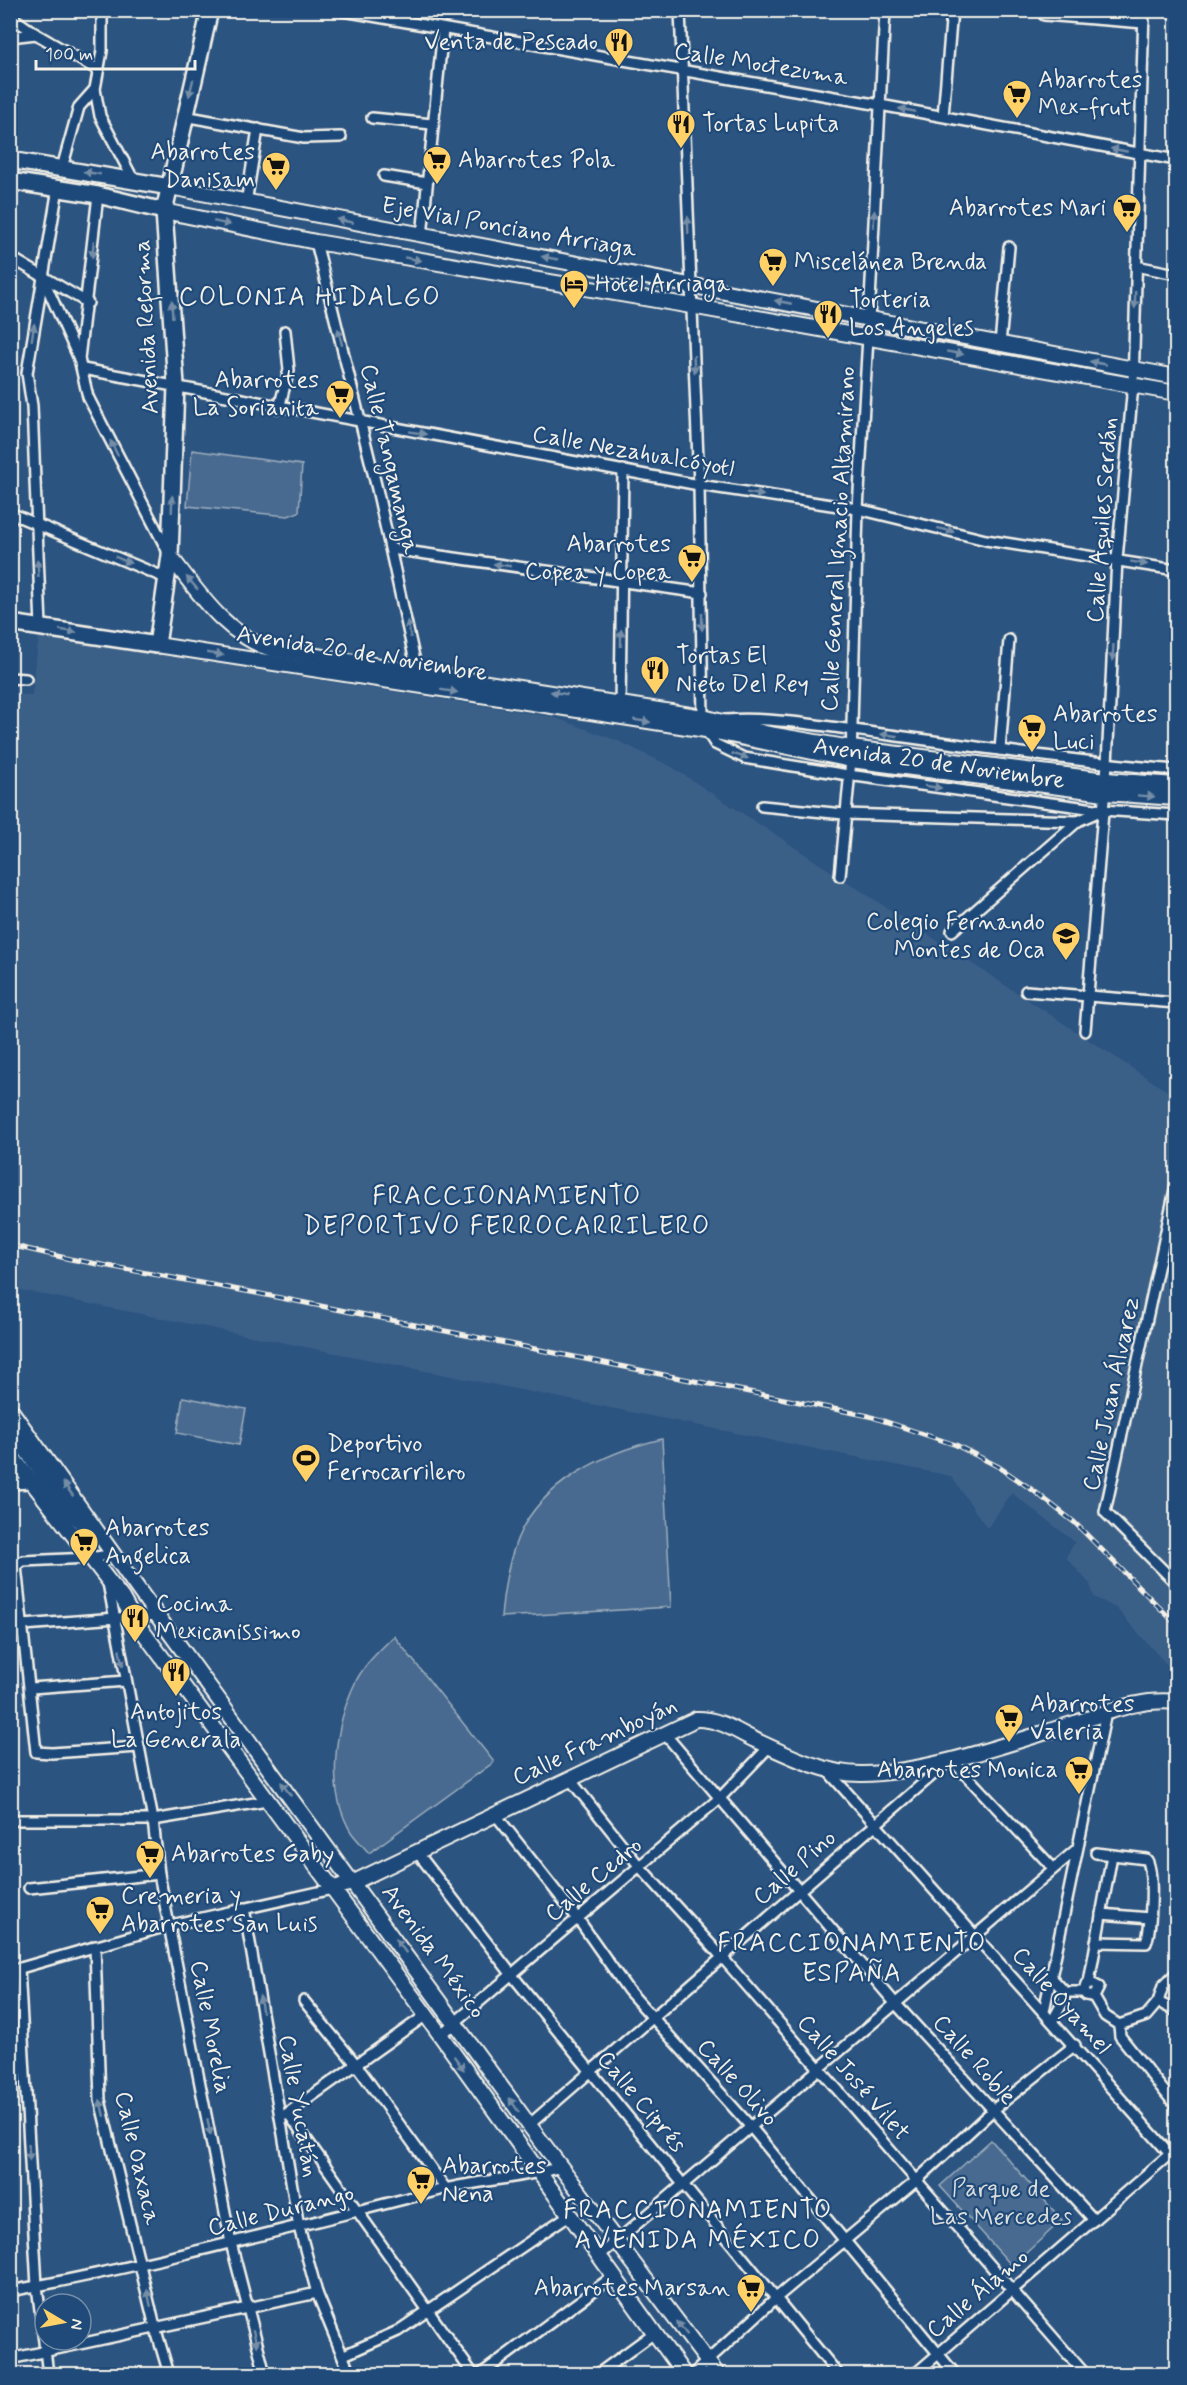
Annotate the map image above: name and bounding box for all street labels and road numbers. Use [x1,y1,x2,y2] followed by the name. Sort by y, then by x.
[672,36,851,94] street label: Calle Moctezuma
[379,190,640,268] street label: Eje Vial Ponciano Arriaga
[127,239,169,415] street label: Avenida Reforma
[350,361,426,558] street label: Calle Tangamanga
[814,366,867,713] street label: Calle General Ignacio Altamirano
[1080,416,1126,624] street label: Calle Aquiles Serdán
[530,419,736,485] street label: Calle Nezahualcóyotl
[234,619,490,689] street label: Avenida 20 de Noviembre
[811,731,1067,797] street label: Avenida 20 de Noviembre
[1075,1294,1148,1494] street label: Calle Juan Álvarez
[508,1690,682,1794] street label: Calle Framboyán
[747,1823,843,1913] street label: Calle Pino
[539,1830,649,1930] street label: Calle Cedro
[374,1879,492,2025] street label: Avenida México
[1004,1940,1118,2062] street label: Calle Oyamel
[182,1958,238,2096] street label: Calle Morelia
[790,2008,916,2148] street label: Calle José Vilet
[925,2008,1023,2112] street label: Calle Roble
[270,2032,326,2180] street label: Calle Yucatán
[689,2032,785,2134] street label: Calle Olivo
[589,2045,693,2160] street label: Calle Ciprés
[107,2088,168,2228] street label: Calle Oaxaca
[205,2178,357,2244] street label: Calle Durango
[920,2241,1036,2346] street label: Calle Álamo

